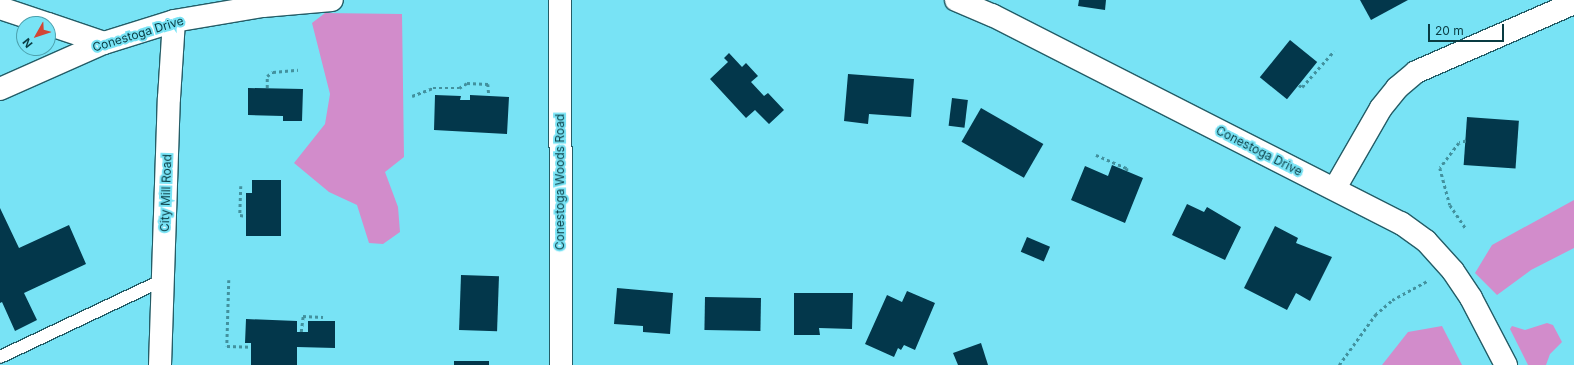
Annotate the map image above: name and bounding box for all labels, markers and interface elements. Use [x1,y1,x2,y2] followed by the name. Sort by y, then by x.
[91,13,185,55] street label: Conestoga Drive
[16,16,56,56] north arrow
[1430,16,1506,42] scale bar
[1435,23,1464,38] text: 20 m
[19,35,36,51] text: N
[553,114,567,250] street label: Conestoga Woods Road
[1214,123,1304,179] street label: Conestoga Drive
[157,154,175,232] street label: City Mill Road

